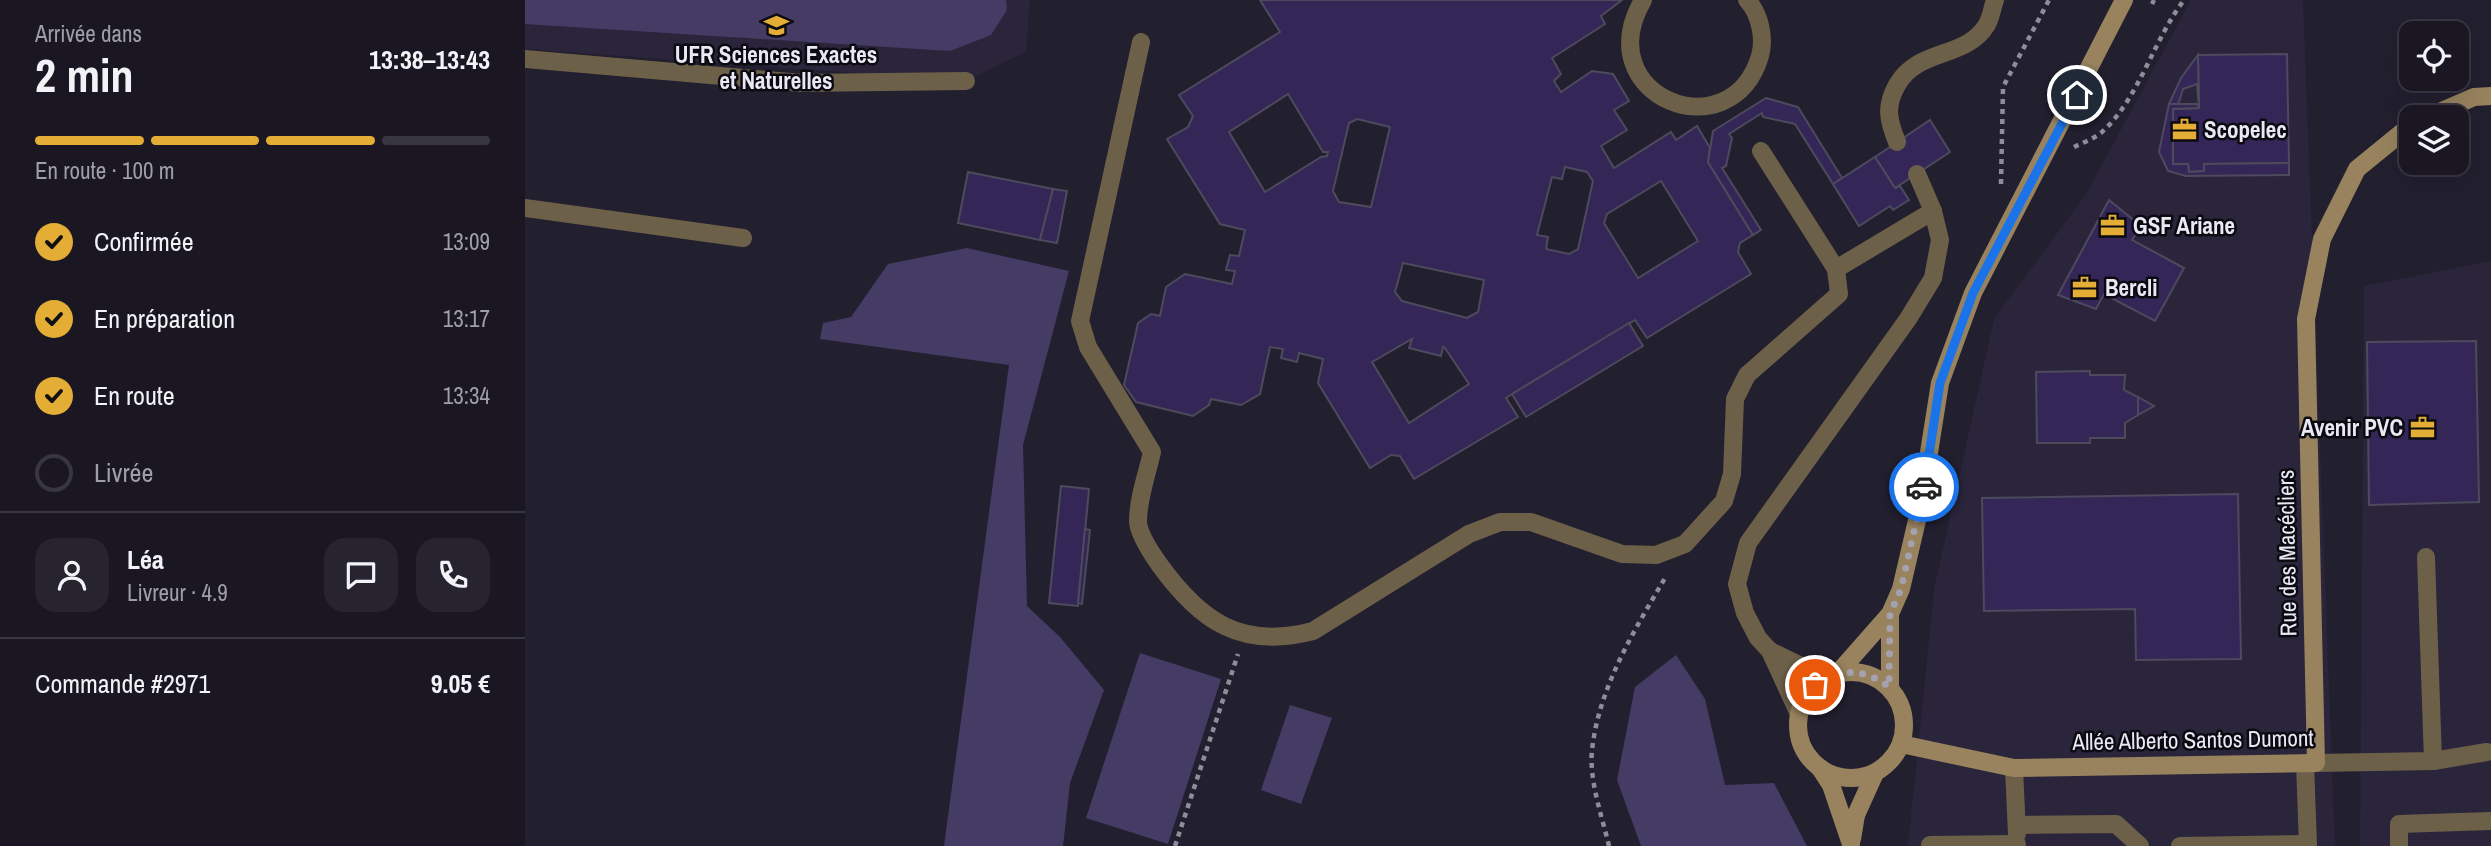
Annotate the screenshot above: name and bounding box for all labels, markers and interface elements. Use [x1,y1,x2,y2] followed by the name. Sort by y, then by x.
[762,11,790,39] school or university icon: UFR Sciences Exactes et Naturelles
[35,18,142,49] text: Arrivée dans
[2399,21,2469,175] map controls
[2399,21,2469,91] button: locate
[675,39,877,96] place label: UFR Sciences Exactes et Naturelles
[369,42,490,77] text: 13:38–13:43
[35,44,134,106] text: 2 min
[2047,65,2107,125] pin
[2058,76,2096,114] icon: home
[2399,105,2469,175] button: layers
[2204,114,2287,145] place label: Scopelec
[2170,116,2198,144] office icon: Scopelec
[35,155,174,186] text: En route · 100 m
[2133,210,2235,241] place label: GSF Ariane
[2099,212,2127,240] office icon: GSF Ariane
[35,223,73,261] icon: check
[94,224,194,259] text: Confirmée
[443,226,490,257] text: 13:09
[2105,272,2157,303] place label: Bercli
[2071,274,2099,302] office icon: Bercli
[35,300,73,338] icon: check
[94,301,235,336] text: En préparation
[443,303,490,334] text: 13:17
[35,377,73,415] icon: check
[94,378,175,413] text: En route
[443,380,490,411] text: 13:34
[2301,412,2403,443] place label: Avenir PVC
[2409,414,2437,442] office icon: Avenir PVC
[1889,452,1959,522] courier
[94,455,153,490] text: Livrée
[1905,468,1943,506] icon: car
[2270,469,2303,637] street label: Rue des Macécliers
[35,538,109,612] button: person
[324,538,398,612] button: chat
[416,538,490,612] button: phone
[127,542,164,577] text: Léa
[127,577,228,608] text: Livreur · 4.9
[1785,655,1845,715] pin
[35,666,210,701] text: Commande #2971
[431,666,490,701] text: 9.05 €
[1796,666,1834,704] icon: bag
[2071,722,2314,757] street label: Allée Alberto Santos Dumont

